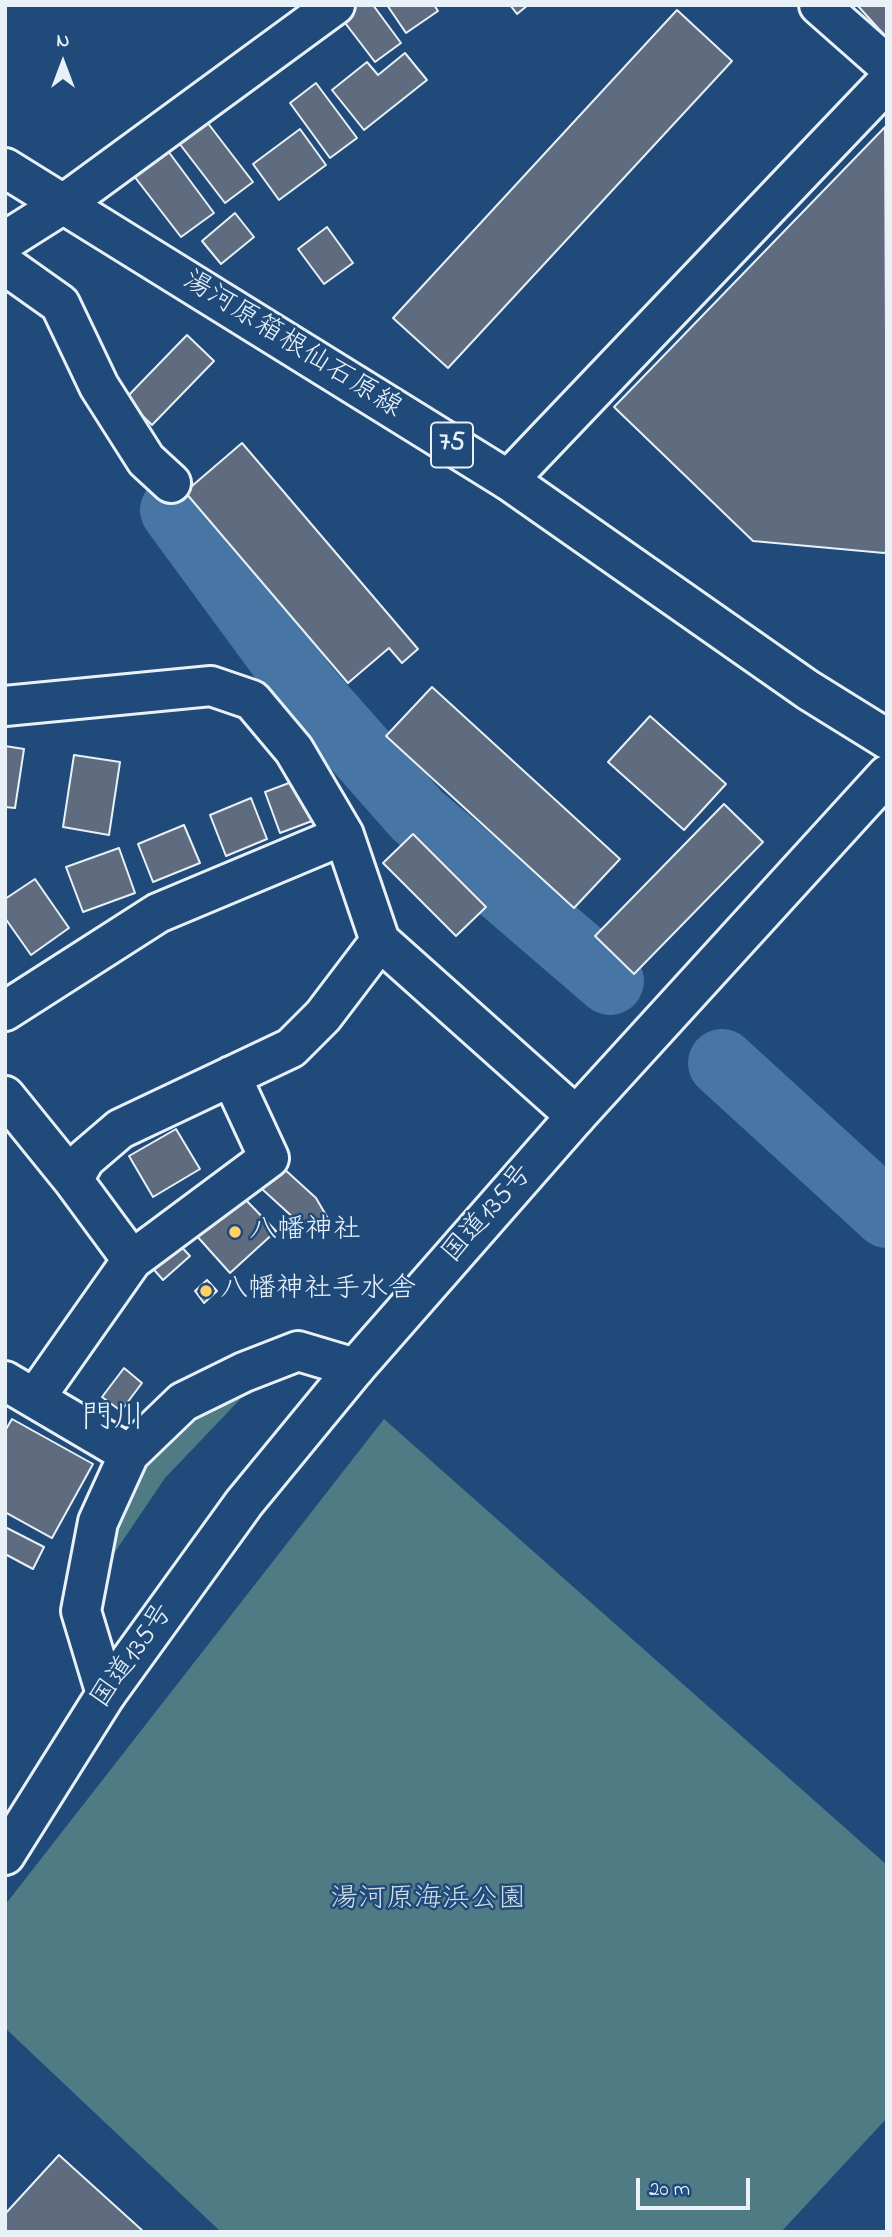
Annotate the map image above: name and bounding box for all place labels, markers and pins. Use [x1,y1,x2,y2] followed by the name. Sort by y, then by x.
[249,1215,361,1249] place label: 八幡神社
[227,1224,243,1240] marker: 八幡神社
[220,1274,416,1308] place label: 八幡神社手水舎
[198,1283,214,1299] marker: 八幡神社手水舎

